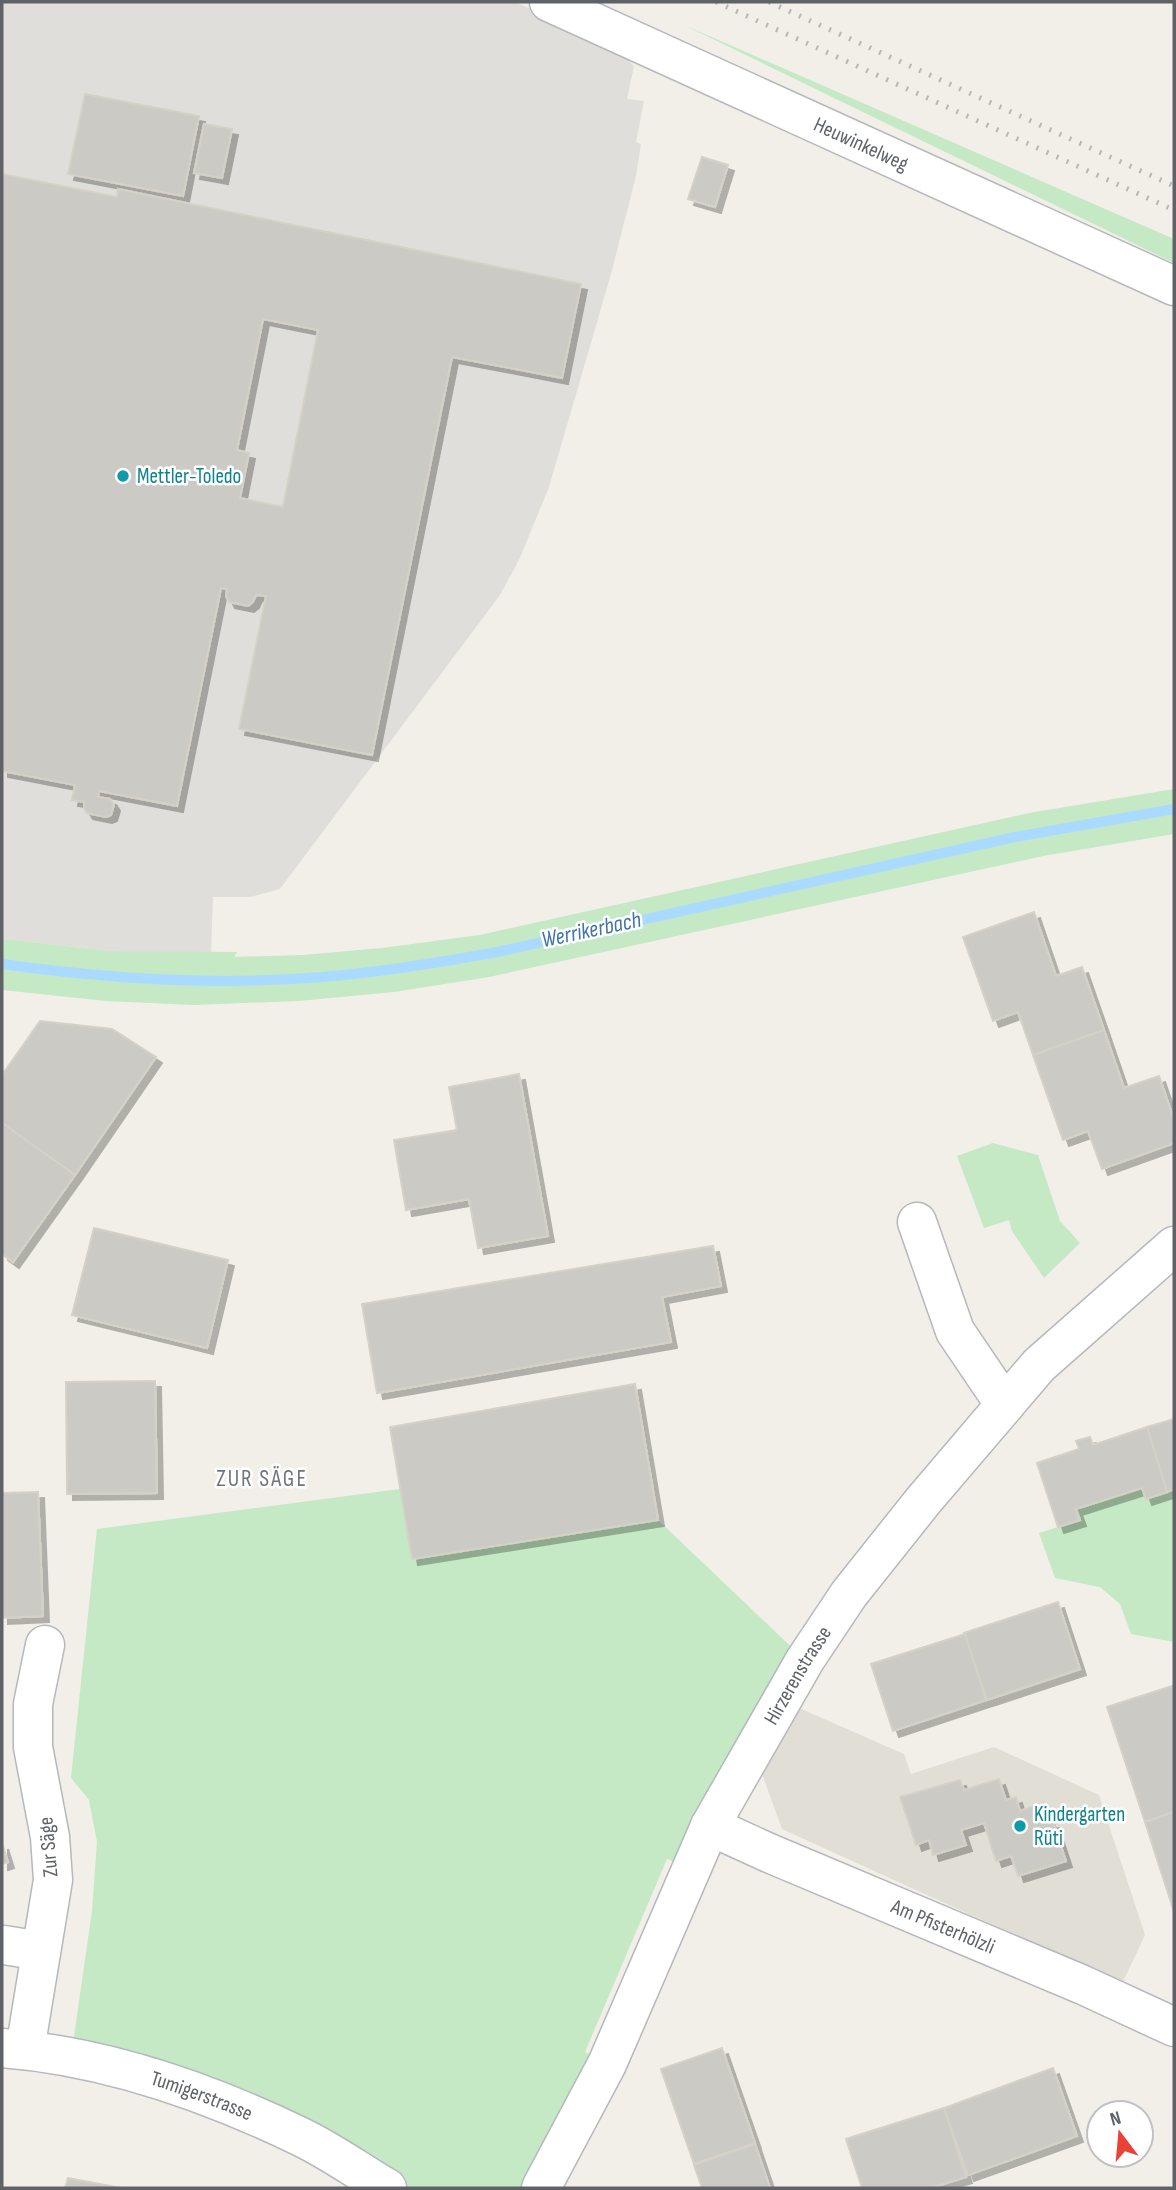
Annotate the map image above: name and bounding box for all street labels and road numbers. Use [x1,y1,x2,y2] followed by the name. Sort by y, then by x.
[810,112,912,177] street label: Heuwinkelweg
[759,1622,837,1729] street label: Hirzerenstrasse
[33,1816,64,1878] street label: Zur Säge
[887,1893,999,1960] street label: Am Pfisterhölzli
[148,2066,256,2126] street label: Tumigerstrasse

